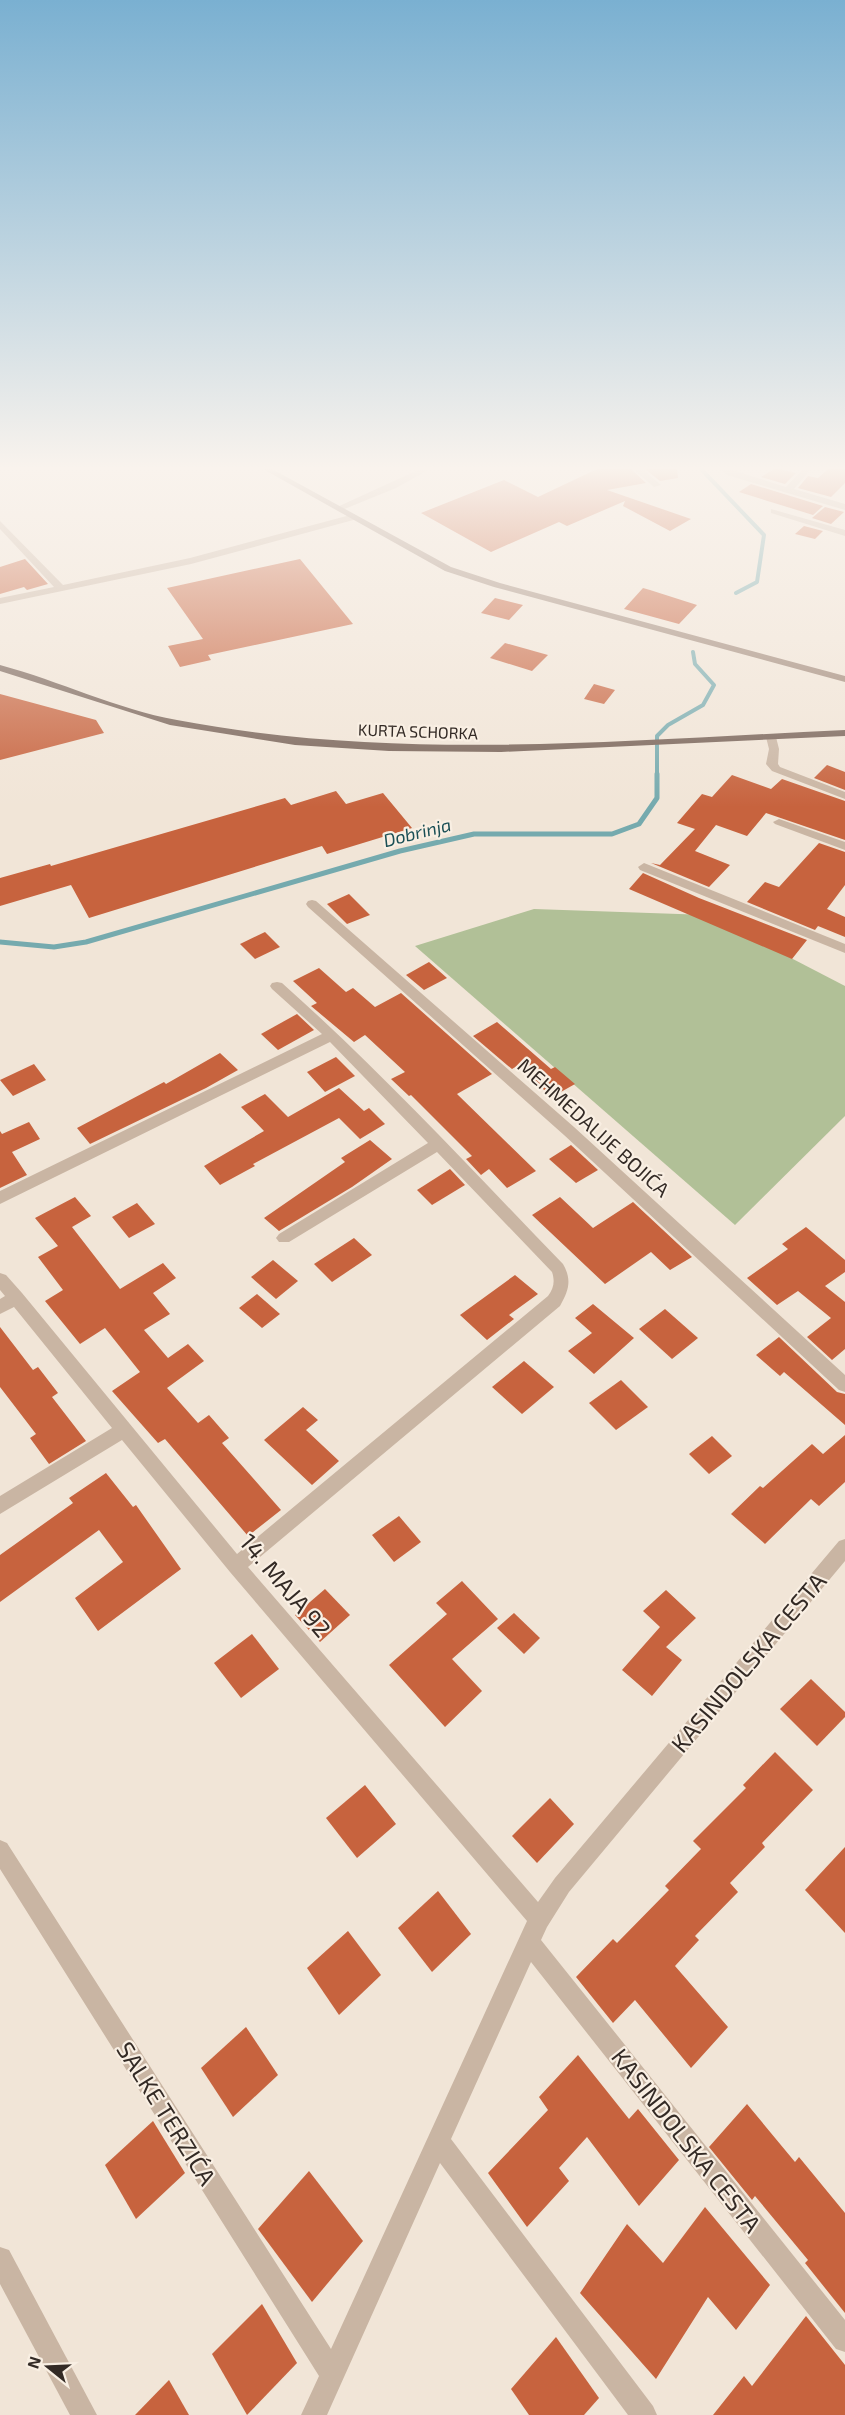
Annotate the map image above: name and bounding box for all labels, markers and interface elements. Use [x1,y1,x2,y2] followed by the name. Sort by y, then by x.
[358,719,478,743] street label: KURTA SCHORKA
[381,813,453,851] water label: Dobrinja
[513,1053,675,1202] street label: MEHMEDALIJE BOJIĆA
[234,1527,338,1643] street label: 14. MAJA 92
[664,1566,832,1758] street label: KASINDOLSKA CESTA
[111,2036,223,2190] street label: SALKE TERZIĆA
[606,2042,768,2238] street label: KASINDOLSKA CESTA
[18,2337,78,2397] north arrow
[22,2354,44,2371] text: N

